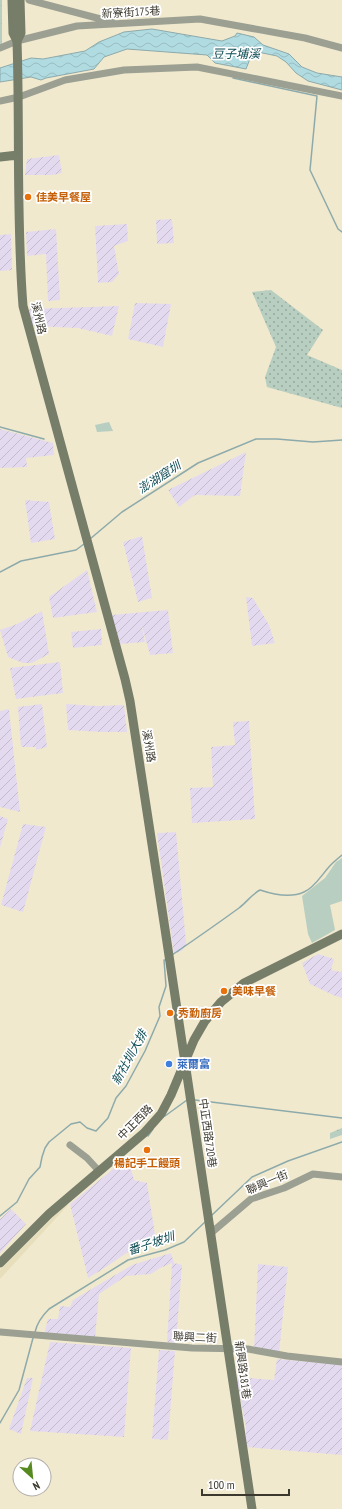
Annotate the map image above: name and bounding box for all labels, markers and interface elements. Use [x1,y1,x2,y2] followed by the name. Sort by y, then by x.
[101,3,161,21] street label: 新寮街175巷
[212,46,262,61] water label: 豆子埔溪
[36,190,91,204] place label: 佳美早餐屋
[23,192,33,202] marker: 佳美早餐屋
[28,300,50,336] street label: 溪州路
[135,457,185,496] water label: 澎湖窟圳
[140,729,158,763] street label: 溪州路
[232,984,276,998] place label: 美味早餐
[219,986,229,996] marker: 美味早餐
[178,1006,222,1020] place label: 秀勤廚房
[165,1008,175,1018] marker: 秀勤廚房
[108,1025,151,1087] water label: 新社圳大排
[177,1057,210,1071] place label: 萊爾富
[164,1059,174,1069] marker: 萊爾富
[196,1097,220,1169] street label: 中正西路720巷
[114,1101,156,1143] street label: 中正西路
[142,1145,152,1155] marker: 楊記手工饅頭
[114,1156,180,1170] place label: 楊記手工饅頭
[244,1167,290,1197] street label: 聯興一街
[126,1228,178,1258] water label: 番子坡圳
[173,1329,217,1345] street label: 聯興二街
[232,1340,254,1400] street label: 新興路181巷
[12,1457,52,1497] north arrow
[202,1471,289,1497] scale bar
[208,1477,235,1492] text: 100 m
[31,1478,42,1494] text: N

